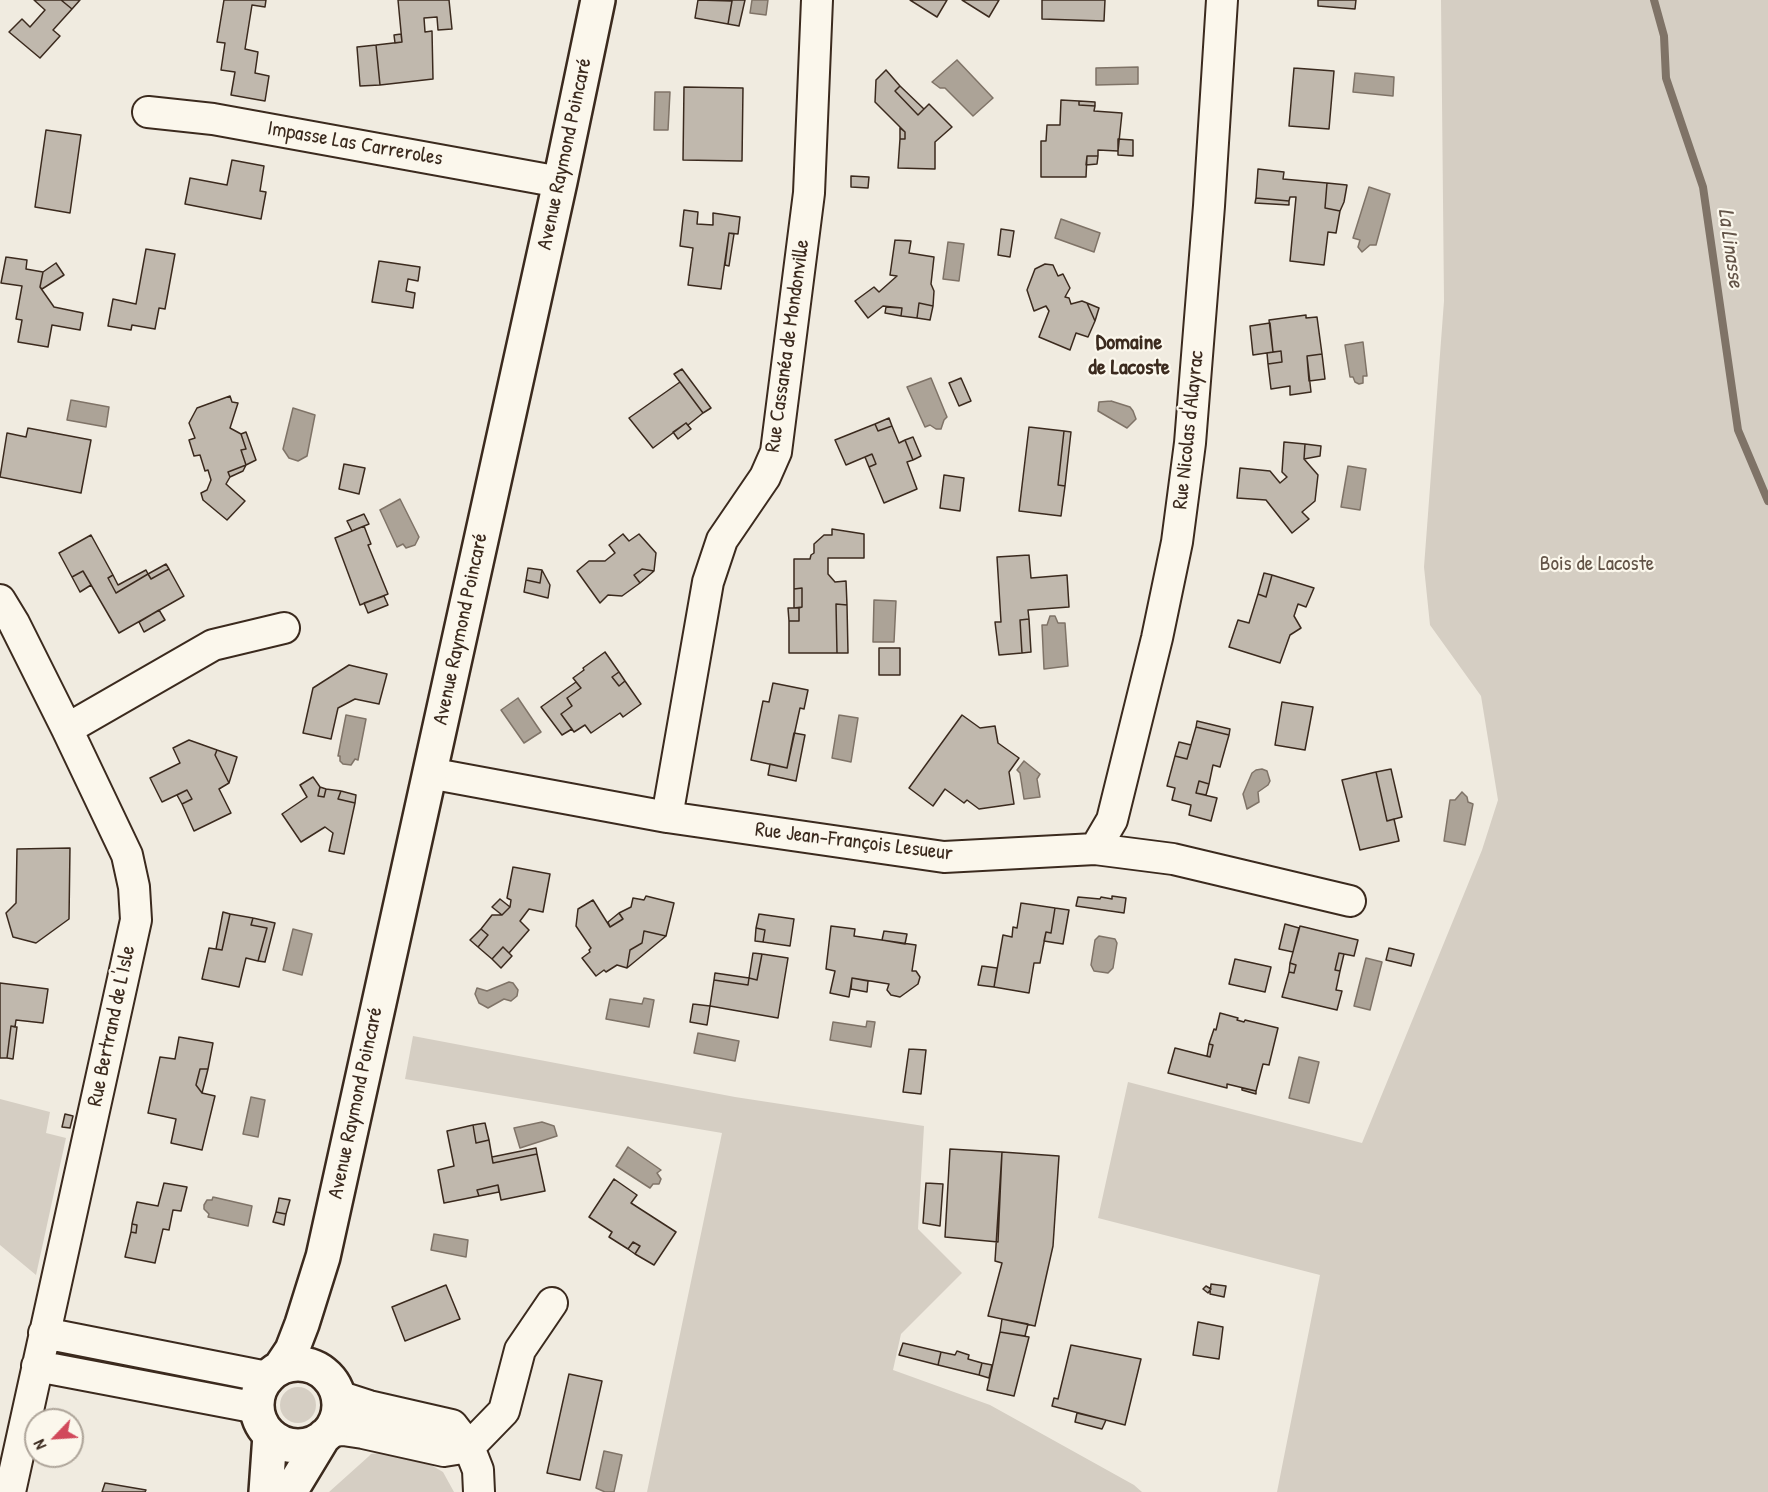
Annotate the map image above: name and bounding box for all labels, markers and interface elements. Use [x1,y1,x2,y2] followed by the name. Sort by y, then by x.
[532,56,598,252] street label: Avenue Raymond Poincaré
[265,116,445,172] street label: Impasse Las Carreroles
[1711,207,1749,289] water label: La Linasse
[761,238,815,454] street label: Rue Cassanéa de Mondonville
[1088,330,1170,382] district label: Domaine de Lacoste
[1168,349,1210,511] street label: Rue Nicolas d'Alayrac
[428,531,494,727] street label: Avenue Raymond Poincaré
[1540,551,1654,577] park label: Bois de Lacoste
[754,817,954,867] street label: Rue Jean-François Lesueur
[83,943,141,1109] street label: Rue Bertrand de L'Isle
[323,1005,389,1201] street label: Avenue Raymond Poincaré
[24,1408,84,1468] north arrow
[28,1436,51,1453] text: N

